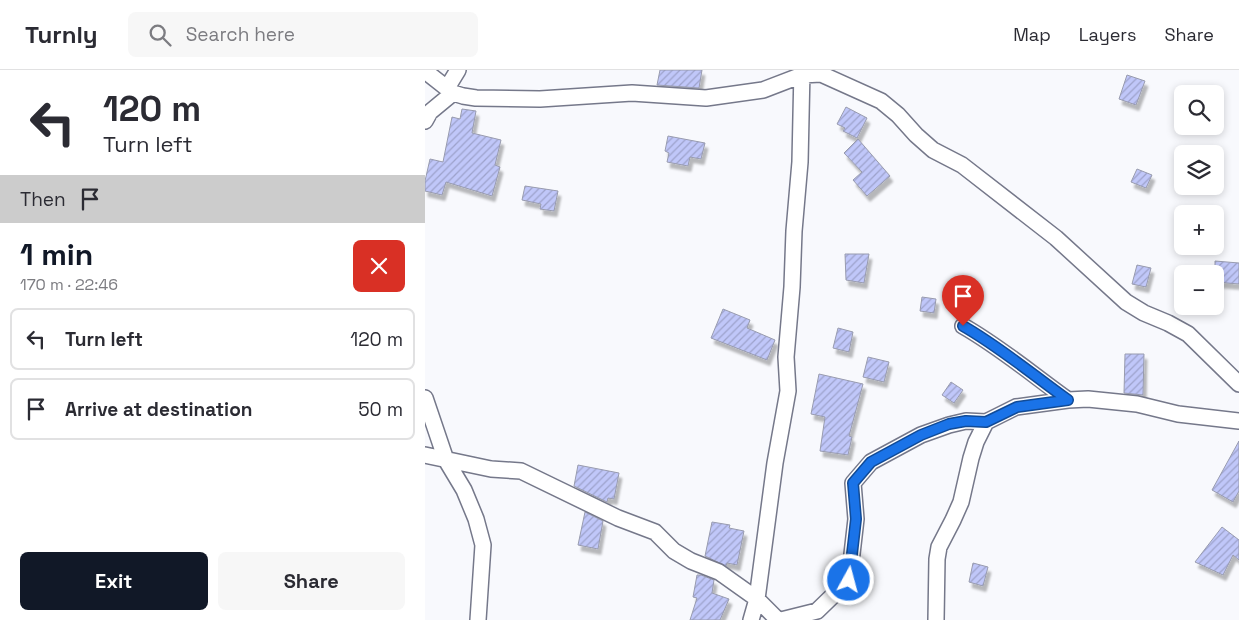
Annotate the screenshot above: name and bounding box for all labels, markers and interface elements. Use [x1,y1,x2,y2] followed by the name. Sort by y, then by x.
[128,12,478,57] search box
[25,19,98,50] text: Turnly
[146,21,174,49] icon: search
[186,22,295,47] text: Search here
[1013,23,1051,46] text: Map
[1079,23,1136,46] text: Layers
[1164,23,1214,46] text: Share
[1174,85,1224,315] map controls
[1174,85,1224,135] button: search
[103,87,201,131] text: 120 m
[20,90,85,155] icon: left
[103,130,193,158] text: Turn left
[1174,145,1224,195] button: layers
[76,185,104,213] icon: arrive
[20,187,66,212] text: Then
[1174,205,1224,255] button: +
[20,235,93,274] text: 1 min
[353,240,405,292] button: close
[1174,265,1224,315] button: −
[20,274,118,295] text: 170 m · 22:46
[942,275,984,326] pin
[949,282,977,310] icon: arrive
[22,325,50,353] icon: left
[65,327,143,352] text: Turn left
[350,327,403,352] text: 120 m
[22,395,50,423] icon: arrive
[65,397,253,422] text: Arrive at destination
[358,397,403,422] text: 50 m
[20,552,208,610] button: Exit
[218,552,405,610] button: Share
[822,553,874,605] position arrow

